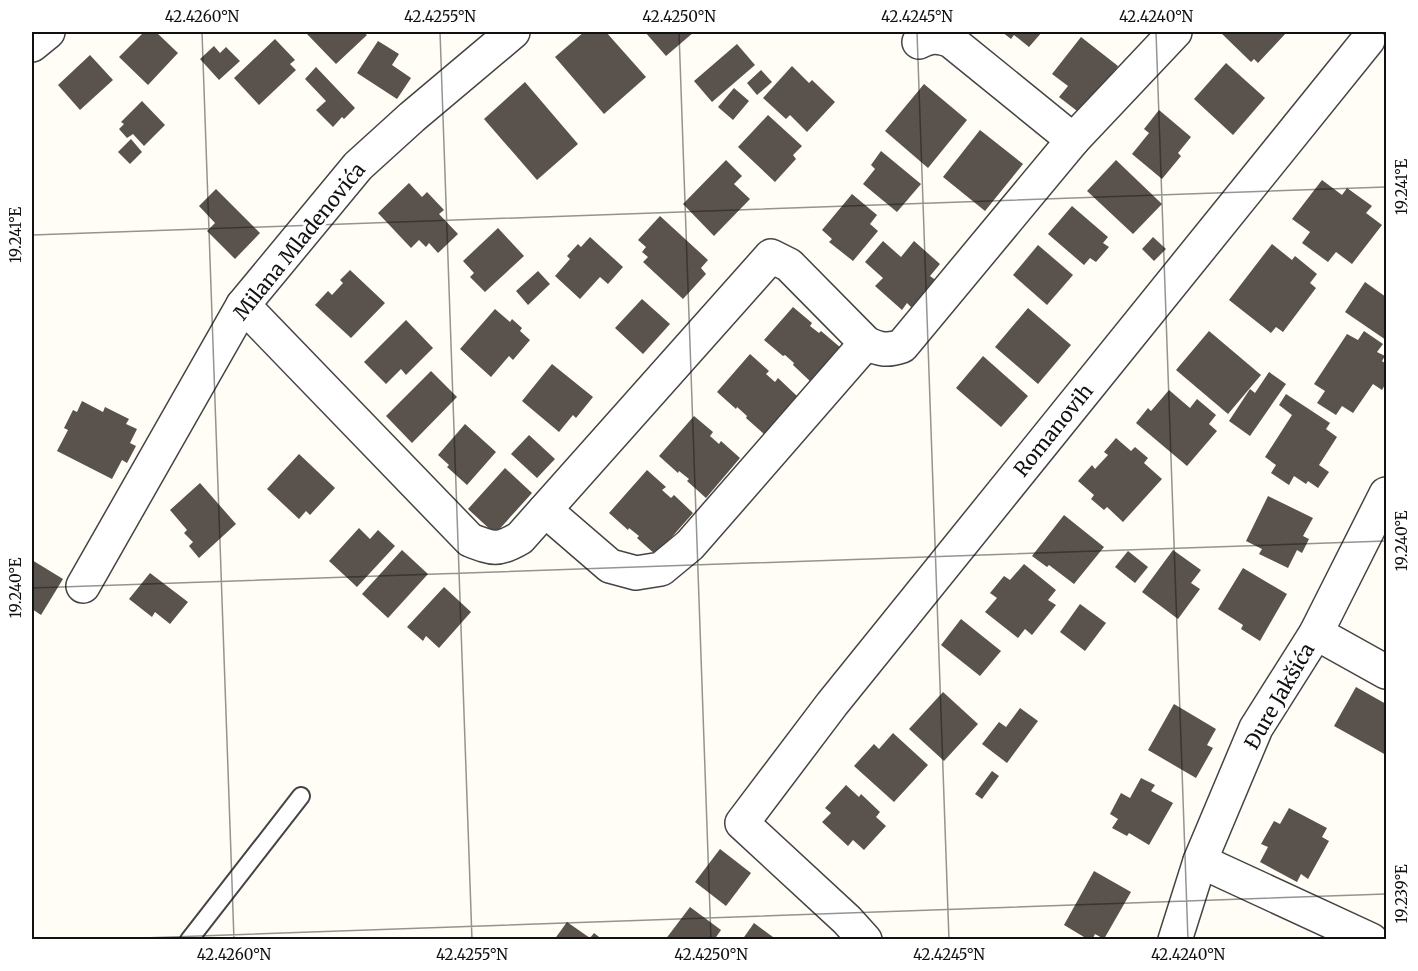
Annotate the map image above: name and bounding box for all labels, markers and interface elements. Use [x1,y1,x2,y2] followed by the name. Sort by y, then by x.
[165,7,240,26] text: 42.4260°N
[404,7,476,26] text: 42.4255°N
[642,7,716,26] text: 42.4250°N
[881,7,953,26] text: 42.4245°N
[1119,7,1194,26] text: 42.4240°N
[228,157,370,325] street label: Milana Mladenovića
[1392,158,1411,215] text: 19.241°E
[6,206,25,263] text: 19.241°E
[1008,379,1098,481] street label: Romanovih
[1392,510,1411,571] text: 19.240°E
[6,557,25,618] text: 19.240°E
[1239,638,1320,754] street label: Đure Jakšića
[1392,864,1411,924] text: 19.239°E
[197,945,272,964] text: 42.4260°N
[436,945,508,964] text: 42.4255°N
[674,945,748,964] text: 42.4250°N
[913,945,985,964] text: 42.4245°N
[1151,945,1226,964] text: 42.4240°N

